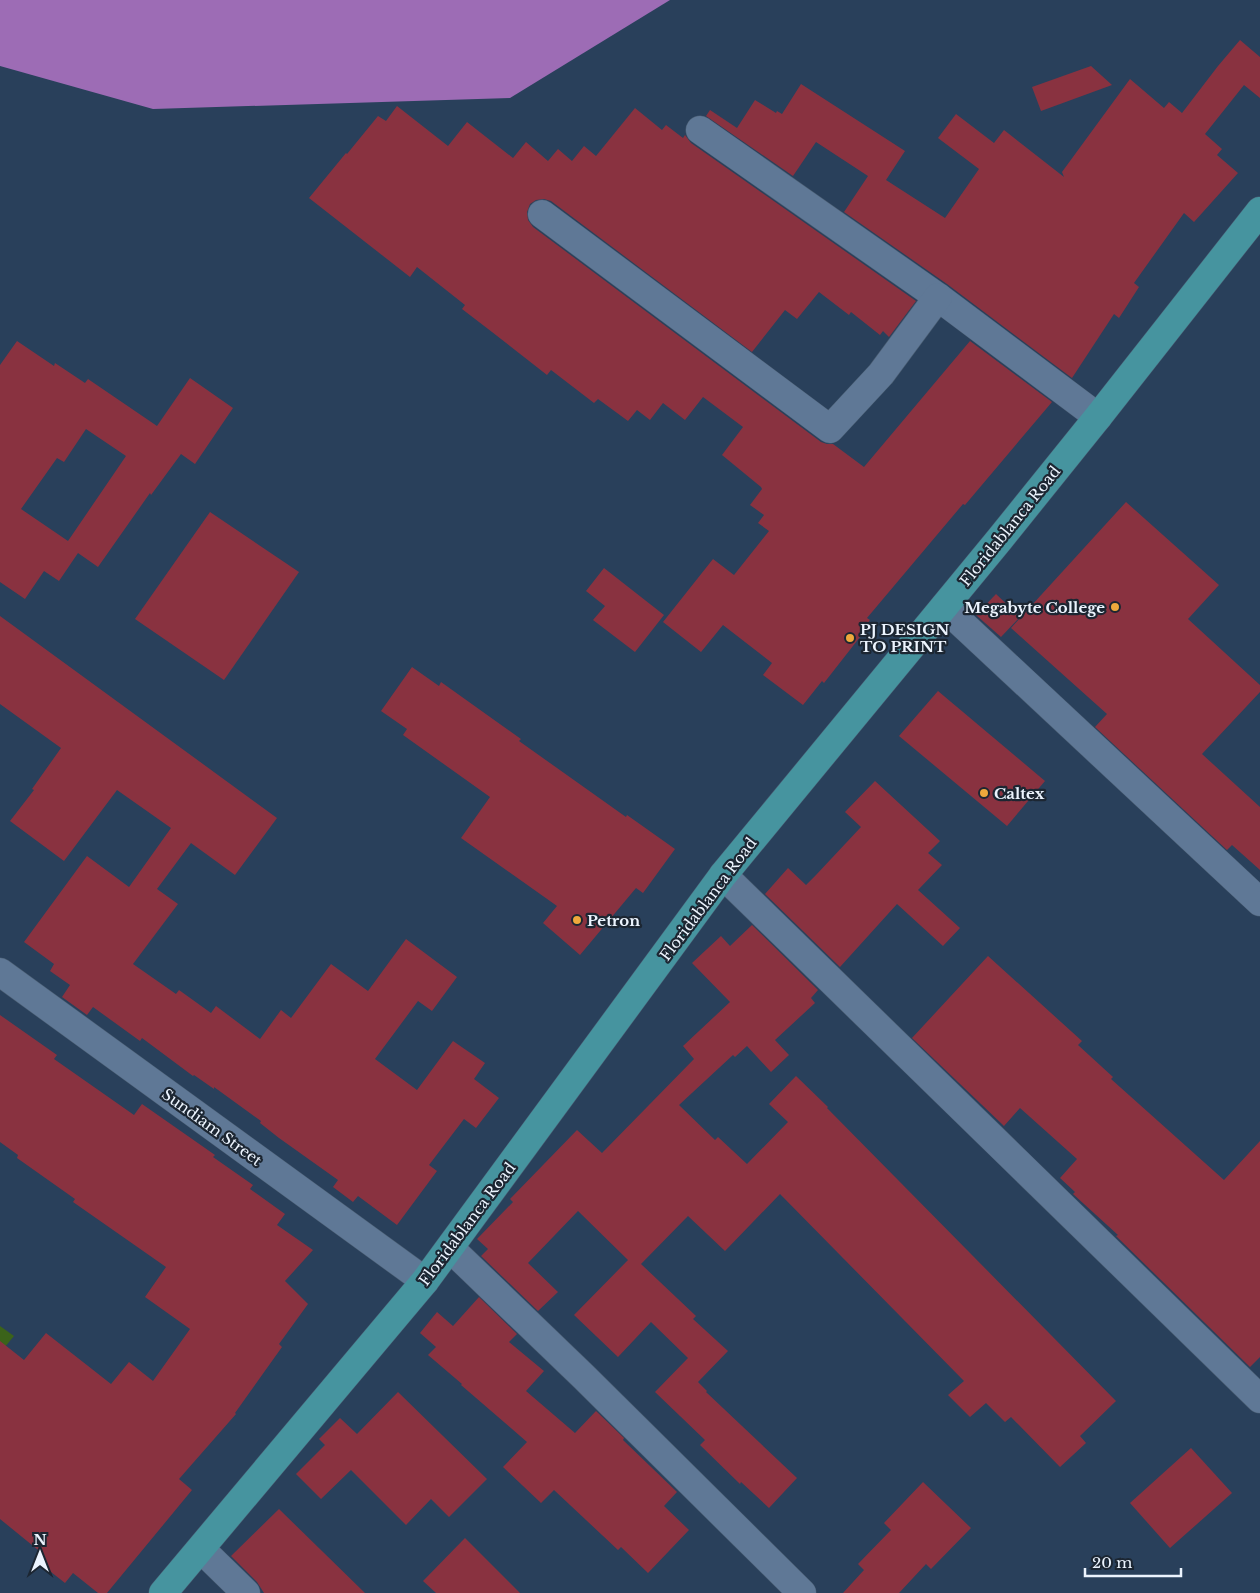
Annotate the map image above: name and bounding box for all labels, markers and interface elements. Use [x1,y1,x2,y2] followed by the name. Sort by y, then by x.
[956,462,1064,590] street label: Floridablanca Road
[964,598,1105,617] place label: Megabyte College
[1109,601,1121,613] marker: Megabyte College
[860,620,949,656] place label: PJ DESIGN TO PRINT
[844,632,856,644] marker: PJ DESIGN TO PRINT
[994,784,1045,803] place label: Caltex
[978,787,990,799] marker: Caltex
[656,834,760,964] street label: Floridablanca Road
[587,911,640,930] place label: Petron
[571,914,583,926] marker: Petron
[158,1084,266,1170] street label: Sundiam Street
[415,1159,519,1289] street label: Floridablanca Road
[15,1528,65,1578] north arrow
[33,1531,47,1549] text: N
[1085,1546,1181,1578] scale bar
[1092,1553,1132,1572] text: 20 m

